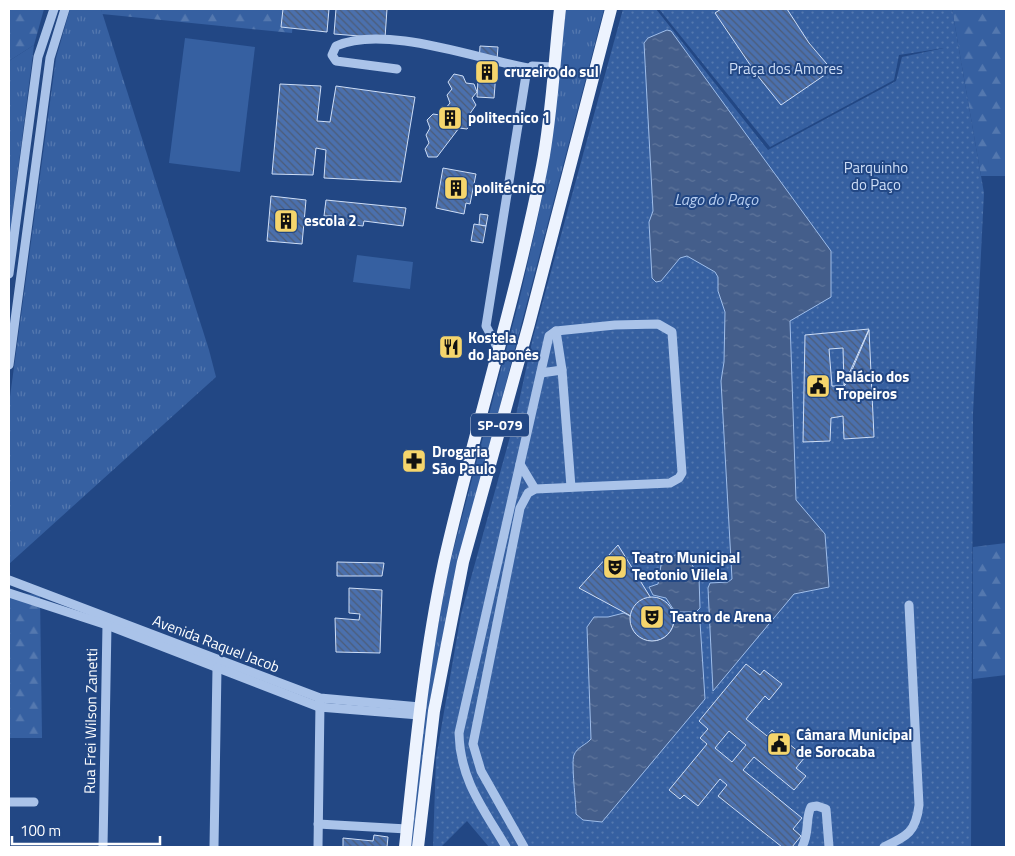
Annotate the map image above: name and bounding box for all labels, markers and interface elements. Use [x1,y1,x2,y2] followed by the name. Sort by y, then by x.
[729,57,843,80] park label: Praça dos Amores
[474,59,500,85] building icon: cruzeiro do sul
[504,60,599,83] place label: cruzeiro do sul
[437,105,463,131] building icon: politecnico 1
[468,106,550,129] place label: politecnico 1
[844,156,908,196] park label: Parquinho do Paço
[443,175,469,201] building icon: politécnico
[474,176,545,199] place label: politécnico
[674,187,759,211] water label: Lago do Paço
[273,208,299,234] building icon: escola 2
[304,209,357,232] place label: escola 2
[468,326,539,366] place label: Kostela do Japonês
[438,334,464,360] restaurant icon: Kostela do Japonês
[836,365,909,405] place label: Palácio dos Tropeiros
[805,373,831,399] public building icon: Palácio dos Tropeiros
[471,414,529,436] road number: SP-079
[432,440,496,480] place label: Drogaria São Paulo
[401,448,427,474] pharmacy icon: Drogaria São Paulo
[632,546,740,586] place label: Teatro Municipal Teotonio Vilela
[602,554,628,580] theatre icon: Teatro Municipal Teotonio Vilela
[639,604,665,630] theatre icon: Teatro de Arena
[670,605,772,628] place label: Teatro de Arena
[149,609,283,678] street label: Avenida Raquel Jacob
[78,648,103,794] street label: Rua Frei Wilson Zanetti
[796,723,912,763] place label: Câmara Municipal de Sorocaba
[766,731,792,757] public building icon: Câmara Municipal de Sorocaba
[12,814,160,846] scale bar
[20,819,61,842] text: 100 m

